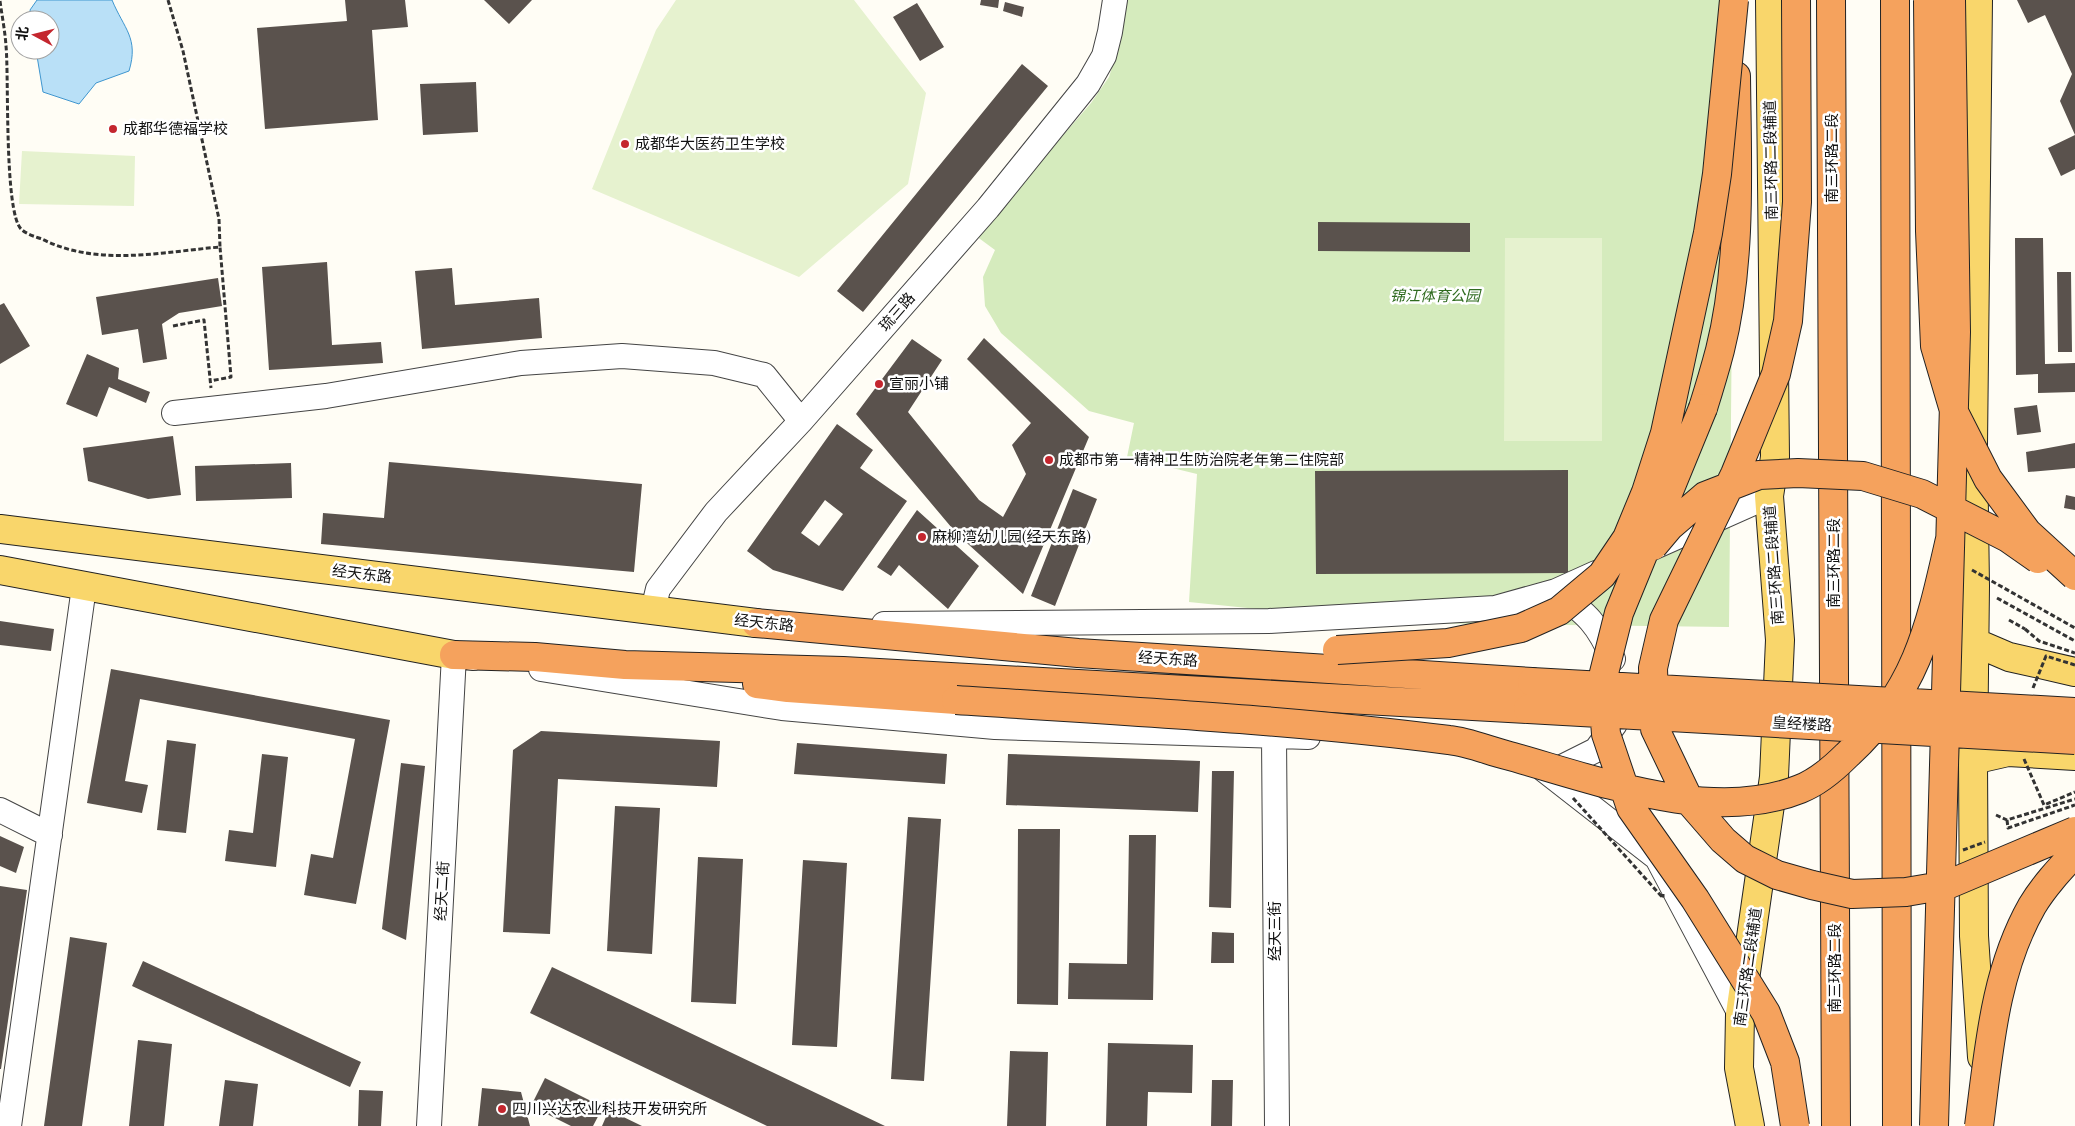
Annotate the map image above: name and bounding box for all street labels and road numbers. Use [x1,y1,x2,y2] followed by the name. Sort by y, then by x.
[1759,100,1781,220] street label: 南三环路二段辅道
[1821,113,1841,203] street label: 南三环路二段
[874,288,919,335] street label: 琉三路
[1759,505,1787,626] street label: 南三环路二段辅道
[1823,518,1843,608] street label: 南三环路二段
[331,559,393,587] street label: 经天东路
[733,609,795,635] street label: 经天东路
[1137,646,1199,670] street label: 经天东路
[1772,711,1833,735] street label: 皇经楼路
[429,860,453,921] street label: 经天二街
[1264,901,1284,961] street label: 经天三街
[1729,906,1765,1028] street label: 南三环路二段辅道
[1824,923,1844,1013] street label: 南三环路二段

